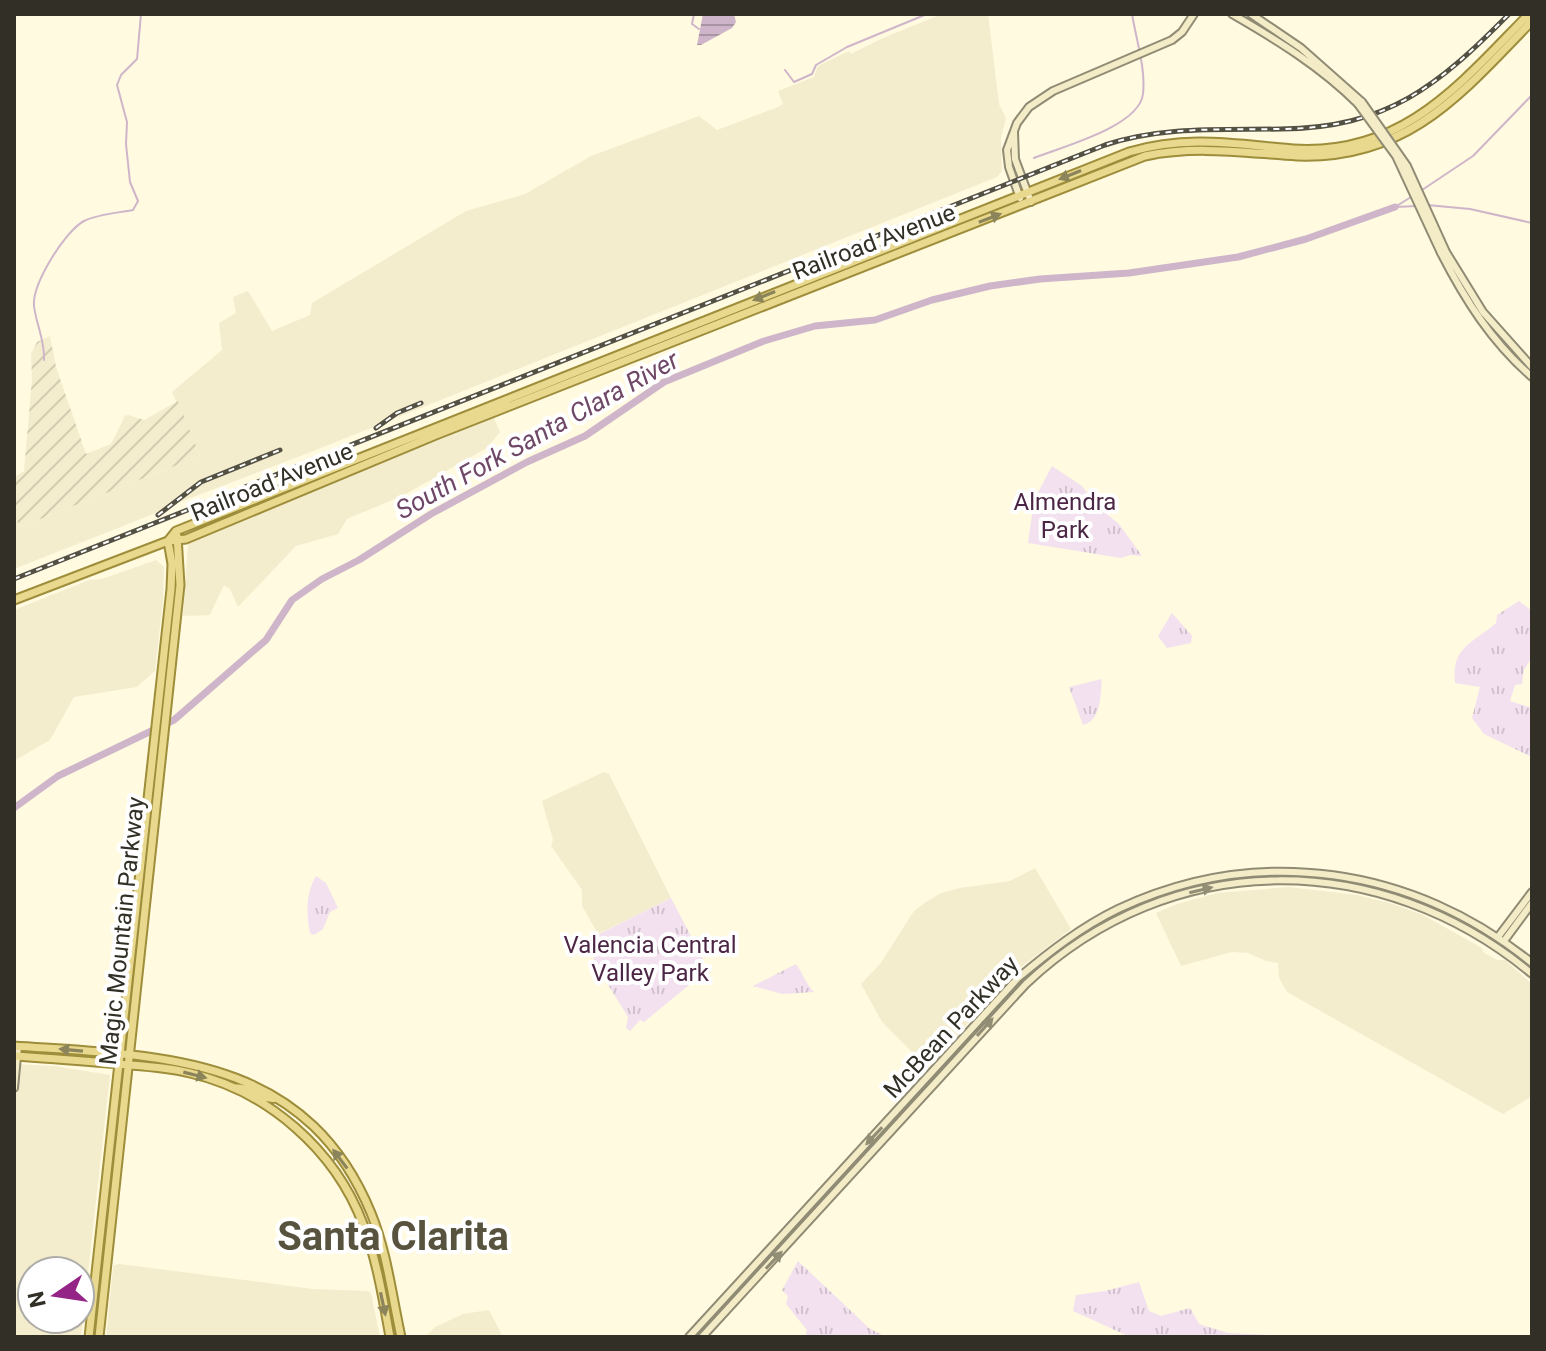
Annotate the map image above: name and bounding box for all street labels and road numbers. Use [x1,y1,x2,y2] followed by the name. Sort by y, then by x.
[789,198,959,286] street label: Railroad Avenue
[187,437,357,527] street label: Railroad Avenue
[94,795,150,1066] street label: Magic Mountain Parkway
[878,950,1024,1104] street label: McBean Parkway

